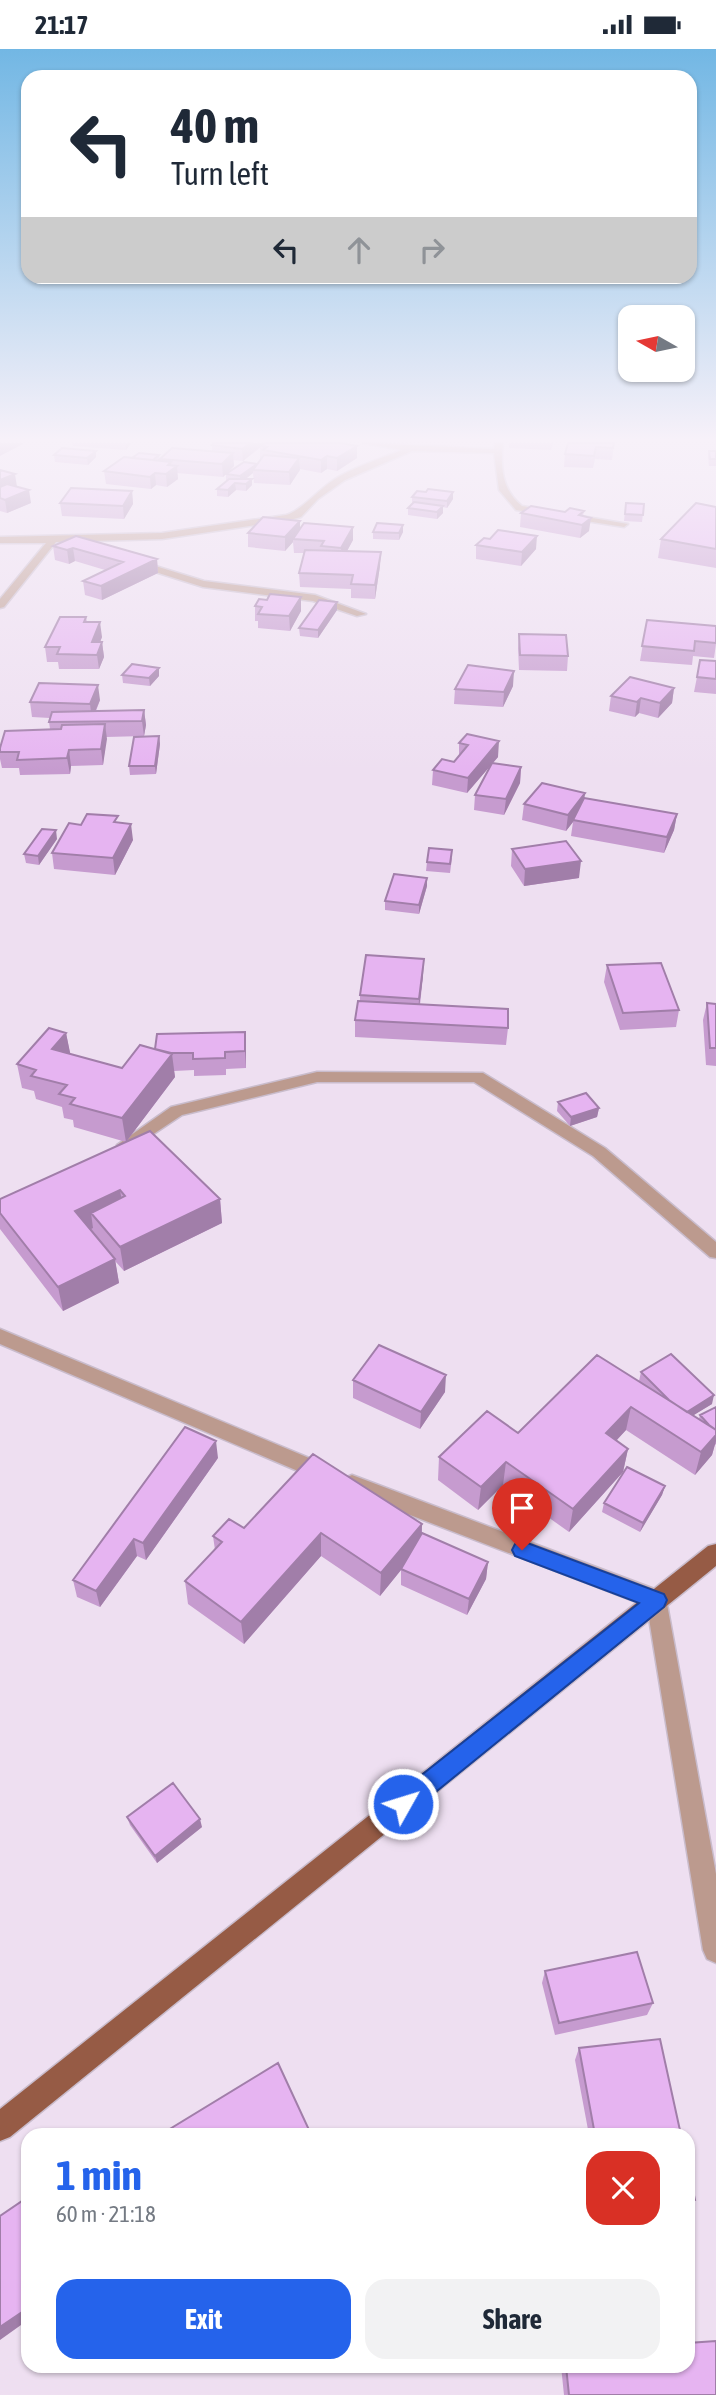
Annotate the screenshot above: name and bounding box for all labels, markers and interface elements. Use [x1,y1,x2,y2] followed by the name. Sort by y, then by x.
[35,10,89,40] text: 21:17
[171,97,259,153] text: 40 m
[56,98,147,189] icon: left
[171,155,269,192] text: Turn left
[267,231,305,269] icon: left
[340,231,378,269] icon: ahead
[413,231,451,269] icon: right
[618,305,695,381] north arrow
[618,305,695,382] map controls
[492,1478,552,1550] pin
[503,1489,541,1527] icon: arrive
[366,1767,440,1841] position arrow
[56,2151,142,2199] text: 1 min
[586,2151,660,2225] button: close
[56,2201,156,2227] text: 60 m · 21:18
[56,2279,351,2359] button: Exit
[365,2279,660,2359] button: Share

